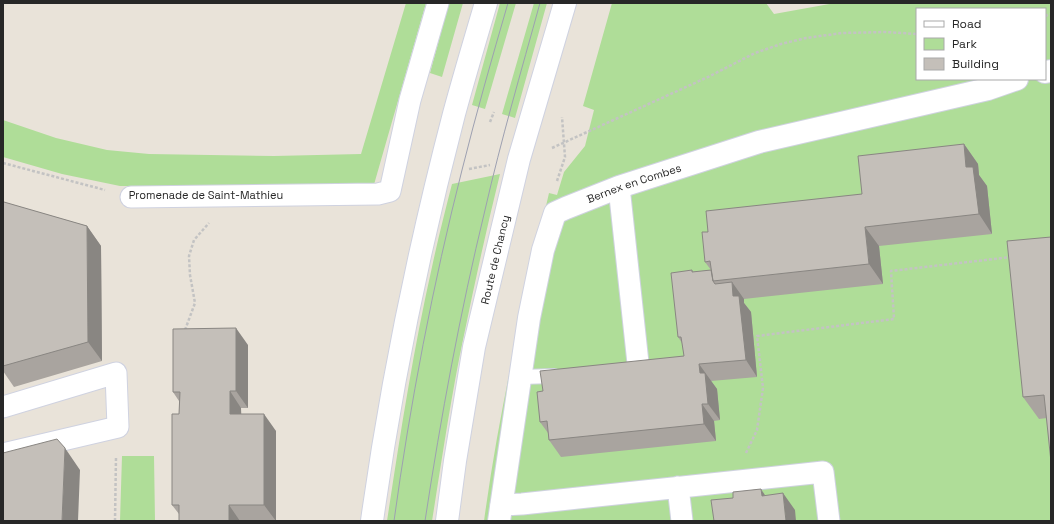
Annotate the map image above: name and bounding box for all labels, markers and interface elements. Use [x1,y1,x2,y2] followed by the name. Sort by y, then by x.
[916,8,1046,80] legend
[952,16,981,32] text: Road
[952,36,977,52] text: Park
[952,56,999,72] text: Building
[585,160,683,206] street label: Bernex en Combes
[129,188,283,202] street label: Promenade de Saint-Mathieu
[477,214,512,306] street label: Route de Chancy

